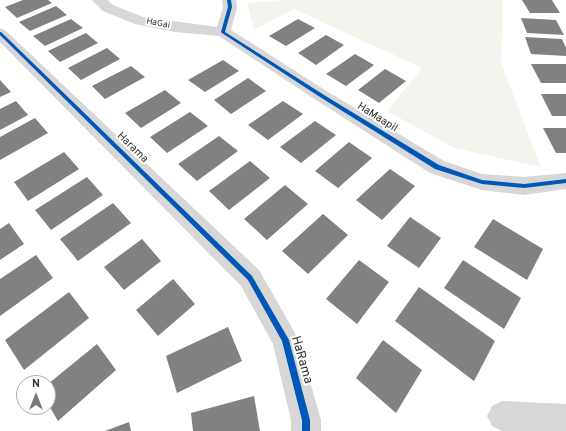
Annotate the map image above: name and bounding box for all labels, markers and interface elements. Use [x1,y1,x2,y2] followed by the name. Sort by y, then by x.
[145,16,171,32] street label: HaGai
[354,100,400,136] street label: HaMaapil
[114,130,150,166] street label: Harama
[287,334,315,386] street label: HaRama
[16,375,56,415] north arrow
[32,377,40,391] text: N

